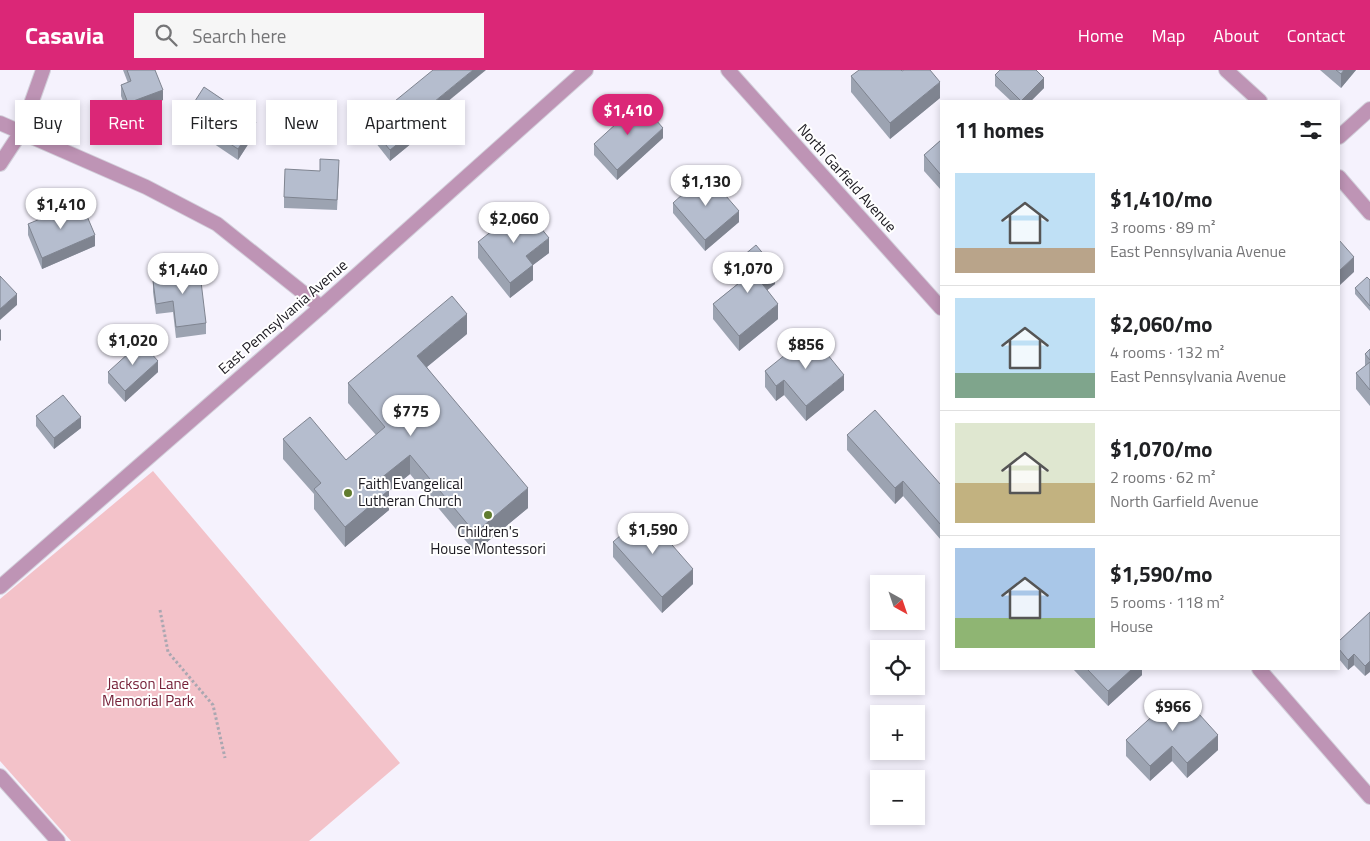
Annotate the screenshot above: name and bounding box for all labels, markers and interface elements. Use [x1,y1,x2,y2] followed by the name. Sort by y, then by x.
[134,13,484,58] search box
[25,17,104,53] text: Casavia
[152,21,180,49] icon: search
[192,21,286,50] text: Search here
[1078,22,1124,49] text: Home
[1152,22,1185,49] text: Map
[1213,22,1259,49] text: About
[1287,22,1345,49] text: Contact
[587,93,669,136] pin: $1,410
[603,98,653,122] text: $1,410
[15,100,80,145] chip: Buy
[90,100,162,145] chip: Rent
[172,100,256,145] chip: Filters
[266,100,337,145] chip: New
[347,100,465,145] chip: Apartment
[955,114,1044,146] text: 11 homes
[1297,116,1325,144] icon: filters
[792,118,902,237] street label: North Garfield Avenue
[665,164,747,207] pin: $1,130
[681,169,731,193] text: $1,130
[1110,183,1212,215] text: $1,410/mo
[20,188,102,230] pin: $1,410
[36,192,86,216] text: $1,410
[995,193,1055,253] icon: home
[473,202,555,244] pin: $2,060
[489,206,539,230] text: $2,060
[1110,215,1215,239] text: 3 rooms · 89 m²
[1110,239,1286,263] text: East Pennsylvania Avenue
[142,252,224,295] pin: $1,440
[707,252,789,294] pin: $1,070
[213,254,353,379] street label: East Pennsylvania Avenue
[723,256,773,280] text: $1,070
[158,257,208,281] text: $1,440
[1110,308,1212,340] text: $2,060/mo
[995,318,1055,378] icon: home
[92,324,174,366] pin: $1,020
[108,328,158,352] text: $1,020
[776,328,836,370] pin: $856
[788,332,824,356] text: $856
[1110,340,1224,364] text: 4 rooms · 132 m²
[1110,364,1286,388] text: East Pennsylvania Avenue
[381,394,441,437] pin: $775
[393,399,429,423] text: $775
[1110,433,1212,465] text: $1,070/mo
[995,443,1055,503] icon: home
[1110,465,1215,489] text: 2 rooms · 62 m²
[358,472,463,512] place label: Faith Evangelical Lutheran Church
[342,487,354,499] marker: Faith Evangelical Lutheran Church
[1110,489,1258,513] text: North Garfield Avenue
[482,509,494,521] marker: Children's House Montessori
[612,512,694,555] pin: $1,590
[628,517,678,541] text: $1,590
[430,520,546,560] place label: Children's House Montessori
[1110,558,1212,590] text: $1,590/mo
[995,568,1055,628] icon: home
[870,575,925,630] north arrow
[870,575,925,825] map controls
[1110,590,1224,614] text: 5 rooms · 118 m²
[1110,614,1153,638] text: House
[870,640,925,695] button: locate
[102,672,194,712] park label: Jackson Lane Memorial Park
[1143,690,1203,732] pin: $966
[1155,694,1191,718] text: $966
[870,705,925,760] button: +
[870,770,925,825] button: −

